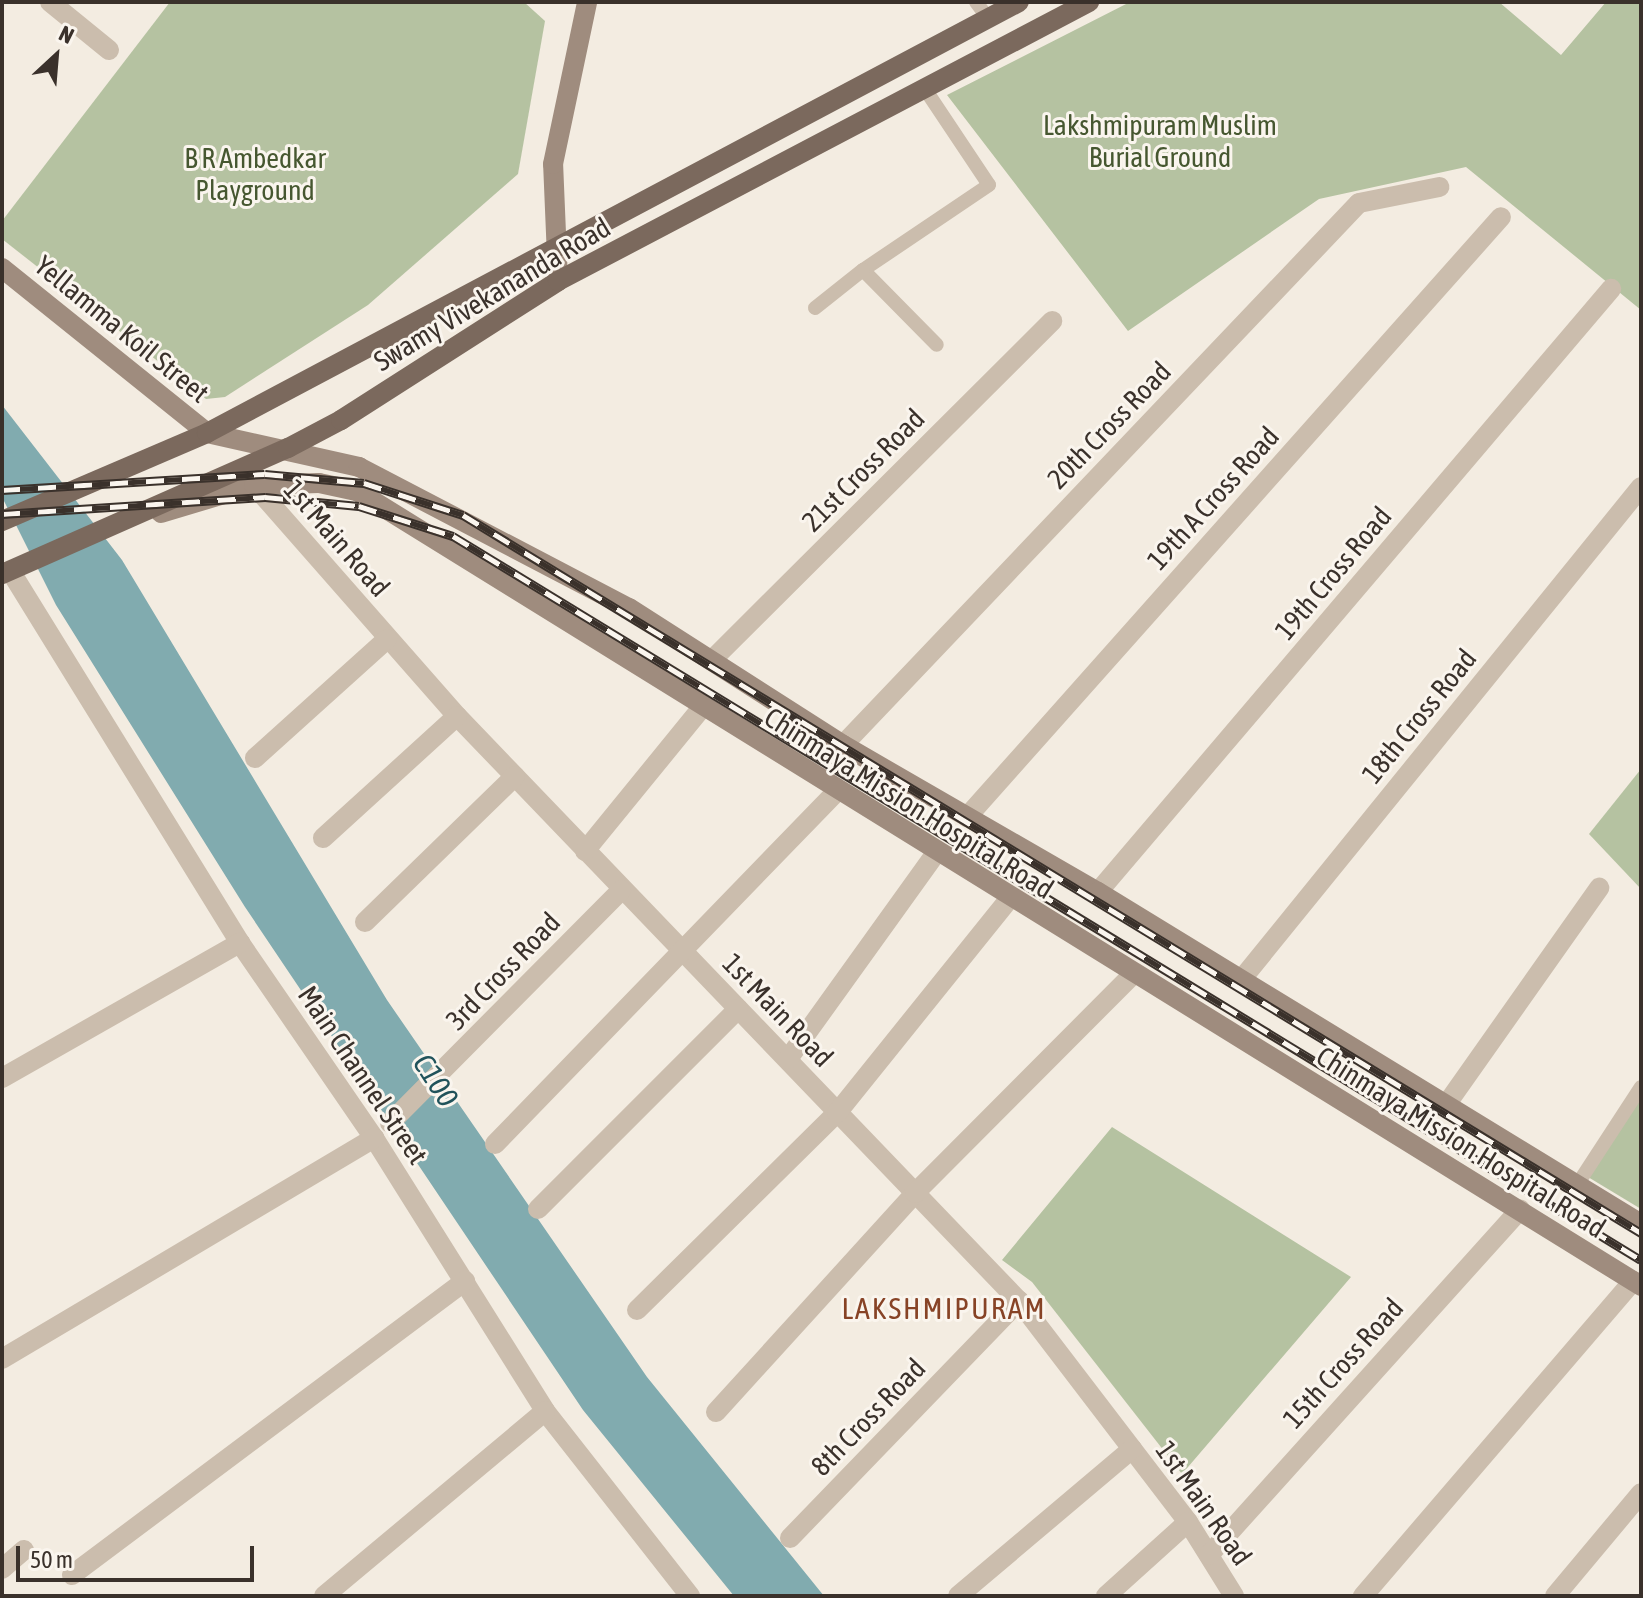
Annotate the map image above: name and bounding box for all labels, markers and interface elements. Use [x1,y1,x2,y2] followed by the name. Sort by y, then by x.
[16,16,96,96] north arrow
[55,20,78,49] text: N
[1043,108,1277,174] park label: Lakshmipuram Muslim Burial Ground
[184,141,326,207] park label: B R Ambedkar Playground
[368,210,616,378] street label: Swamy Vivekananda Road
[28,249,216,409] street label: Yellamma Koil Street
[1040,355,1178,495] street label: 20th Cross Road
[795,402,931,538] street label: 21st Cross Road
[1140,420,1286,576] street label: 19th A Cross Road
[277,473,397,603] street label: 1st Main Road
[1268,500,1398,646] street label: 19th Cross Road
[1355,642,1483,790] street label: 18th Cross Road
[758,700,1060,906] street label: Chinmaya Mission Hospital Road
[439,906,567,1036] street label: 3rd Cross Road
[716,947,840,1073] street label: 1st Main Road
[291,980,435,1170] street label: Main Channel Street
[1310,1039,1612,1245] street label: Chinmaya Mission Hospital Road
[406,1047,466,1113] water label: C100
[842,1290,1046,1326] district label: LAKSHMIPURAM
[1276,1291,1410,1435] street label: 15th Cross Road
[804,1351,932,1483] street label: 8th Cross Road
[1149,1434,1259,1572] street label: 1st Main Road
[20,1530,258,1580] scale bar
[30,1546,73,1573] text: 50 m

